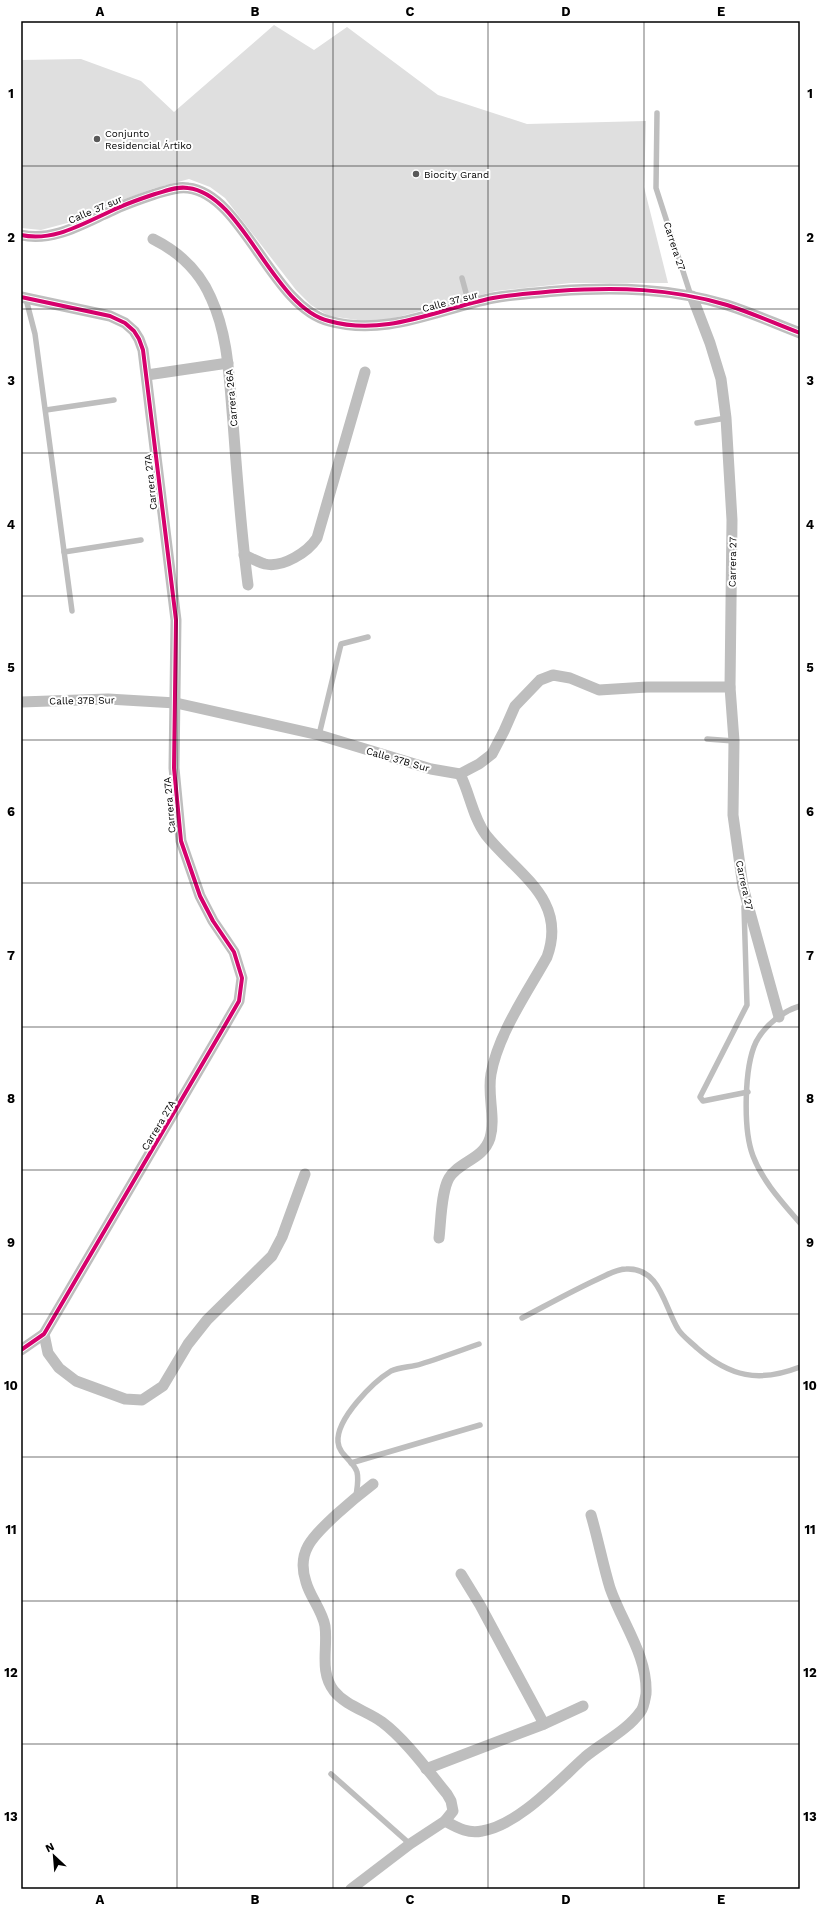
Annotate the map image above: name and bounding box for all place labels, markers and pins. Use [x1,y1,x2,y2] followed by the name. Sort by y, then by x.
[105,128,192,151] place label: Conjunto Residencial Ártiko
[92,134,102,144] marker: Conjunto Residencial Ártiko
[411,169,421,179] marker: Biocity Grand
[424,169,489,180] place label: Biocity Grand

